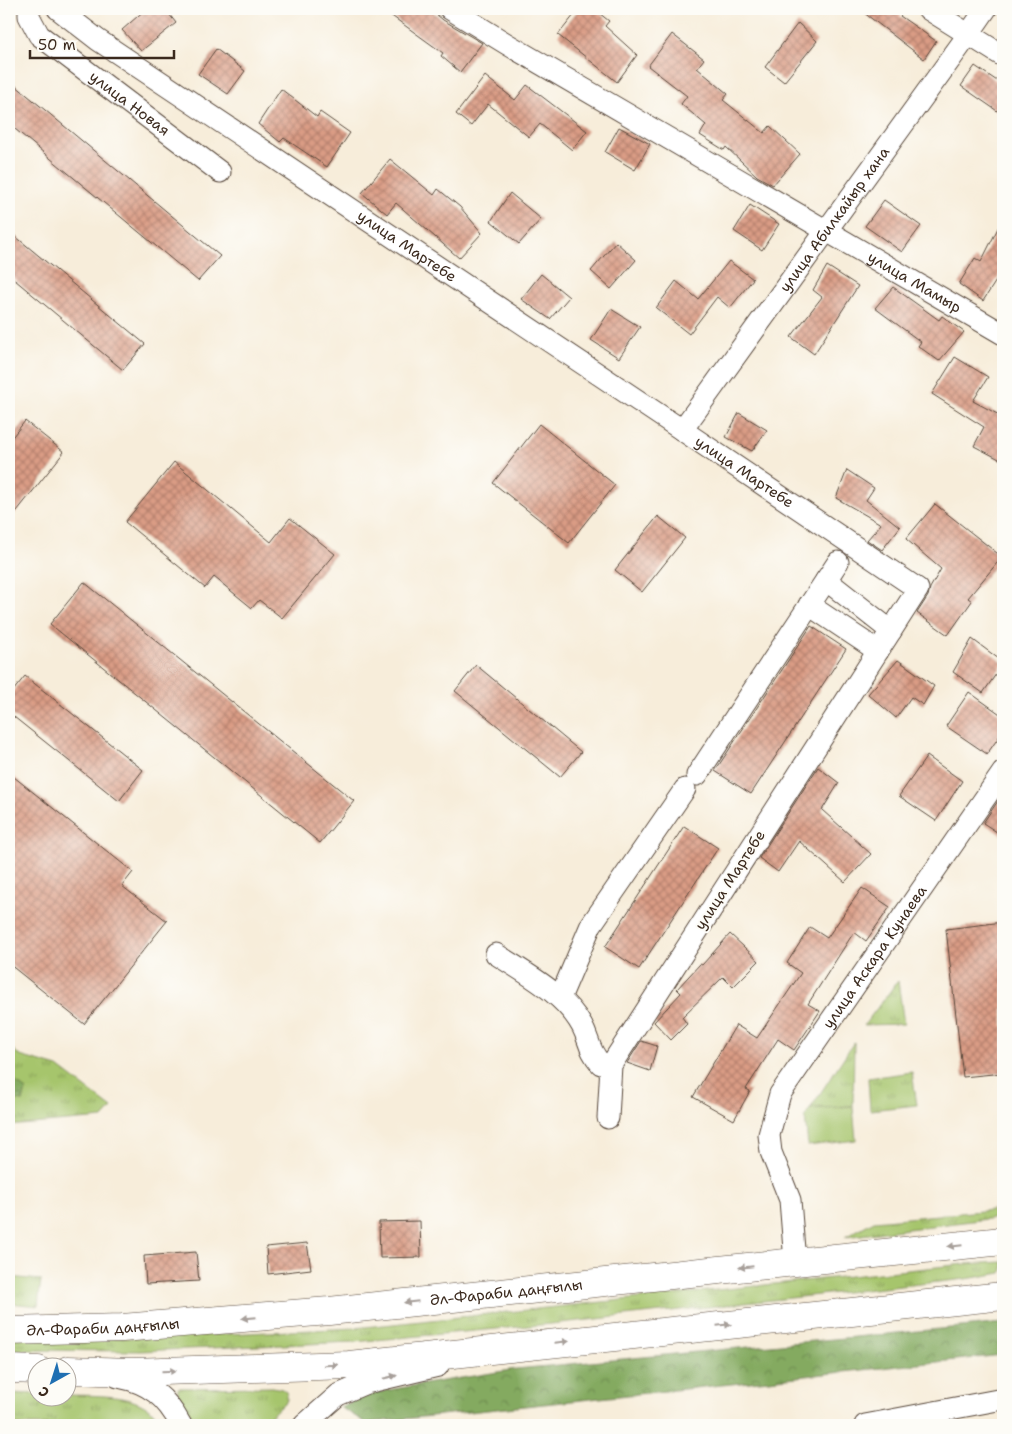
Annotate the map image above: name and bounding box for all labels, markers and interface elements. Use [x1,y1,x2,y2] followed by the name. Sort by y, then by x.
[30,28,174,60] scale bar
[38,35,76,55] text: 50 m
[85,67,174,140] street label: улица Новая
[775,142,894,296] street label: улица Абилкайыр хана
[353,206,460,287] street label: улица Мартебе
[864,247,965,318] street label: улица Мамыр
[691,431,798,513] street label: улица Мартебе
[690,826,770,934] street label: улица Мартебе
[818,881,932,1033] street label: улица Аскара Кунаева
[946,1242,962,1250] one-way arrow
[738,1263,754,1271] one-way arrow
[429,1274,584,1310] street label: Әл-Фараби даңғылы
[402,1298,418,1306] one-way arrow
[26,1313,180,1341] street label: Әл-Фараби даңғылы
[240,1314,256,1322] one-way arrow
[716,1321,732,1329] one-way arrow
[555,1338,571,1346] one-way arrow
[28,1356,78,1406] north arrow
[323,1361,339,1369] one-way arrow
[161,1366,177,1374] one-way arrow
[383,1373,398,1381] one-way arrow
[35,1382,53,1402] text: С

